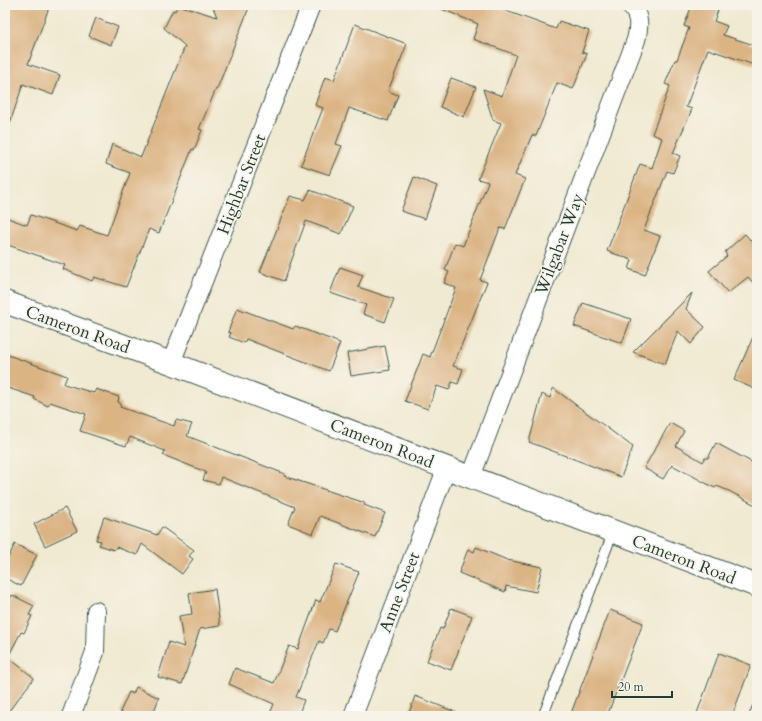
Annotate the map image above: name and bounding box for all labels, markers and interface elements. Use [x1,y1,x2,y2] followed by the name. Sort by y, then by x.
[212,130,271,238] street label: Highbar Street
[529,190,589,299] street label: Wilgabar Way
[22,300,133,359] street label: Cameron Road
[327,413,437,474] street label: Cameron Road
[629,529,739,590] street label: Cameron Road
[374,548,426,636] street label: Anne Street
[612,673,672,699] scale bar
[618,679,645,695] text: 20 m

